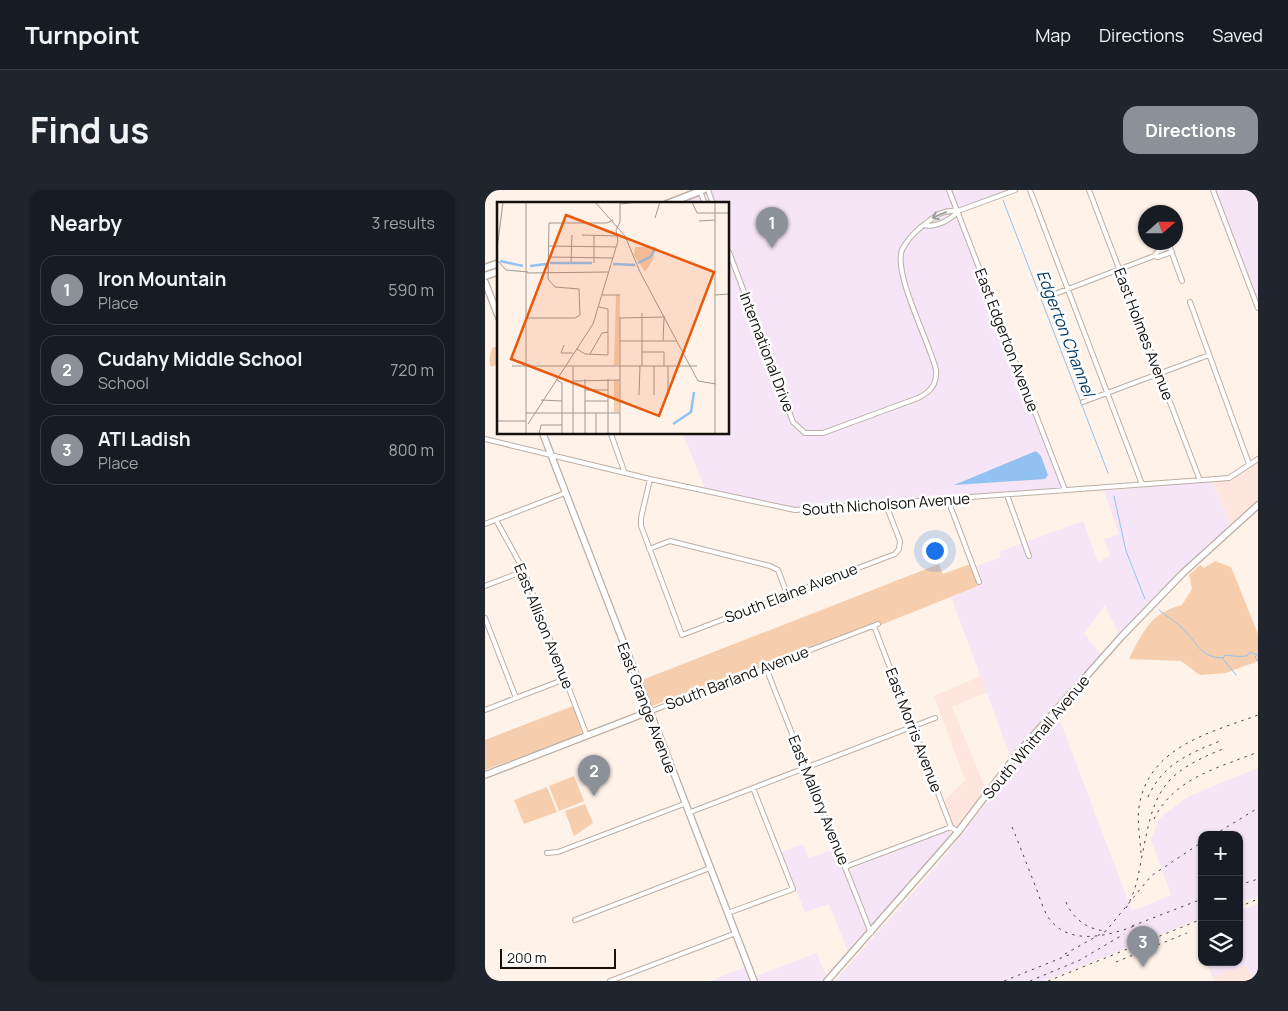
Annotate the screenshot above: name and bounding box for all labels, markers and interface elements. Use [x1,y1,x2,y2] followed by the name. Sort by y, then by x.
[25,18,140,51] text: Turnpoint
[1035,23,1071,47] text: Map
[1099,23,1184,47] text: Directions
[1212,23,1263,47] text: Saved
[30,106,149,154] text: Find us
[1123,106,1258,154] button: Directions
[497,202,730,435] inset map
[1138,205,1183,250] north arrow
[756,207,788,248] pin: 1
[50,209,122,237] text: Nearby
[932,210,947,220] one-way arrow
[372,212,435,234] text: 3 results
[970,265,1044,415] street label: East Edgerton Avenue
[1109,265,1179,403] street label: East Holmes Avenue
[98,266,226,292] text: Iron Mountain
[1032,267,1101,401] water label: Edgerton Channel
[63,279,71,301] text: 1
[388,279,434,301] text: 590 m
[734,289,800,415] street label: International Drive
[98,292,138,314] text: Place
[98,346,303,372] text: Cudahy Middle School
[62,359,72,381] text: 2
[390,359,434,381] text: 720 m
[98,372,149,394] text: School
[98,426,191,452] text: ATI Ladish
[62,439,72,461] text: 3
[388,439,434,461] text: 800 m
[98,452,138,474] text: Place
[801,488,971,520] street label: South Nicholson Avenue
[922,538,948,564] your location
[721,558,861,628] street label: South Elaine Avenue
[509,560,579,692] street label: East Allison Avenue
[612,639,682,777] street label: East Grange Avenue
[662,641,812,715] street label: South Barland Avenue
[881,665,947,795] street label: East Morris Avenue
[978,670,1094,804] street label: South Whitnall Avenue
[783,732,855,868] street label: East Mallory Avenue
[578,755,610,796] pin: 2
[1198,831,1243,966] map controls
[1198,831,1243,876] button: +
[1198,876,1243,921] button: −
[1198,921,1243,966] button: layers
[1127,926,1159,967] pin: 3
[500,946,616,969] scale bar
[507,948,547,967] text: 200 m

